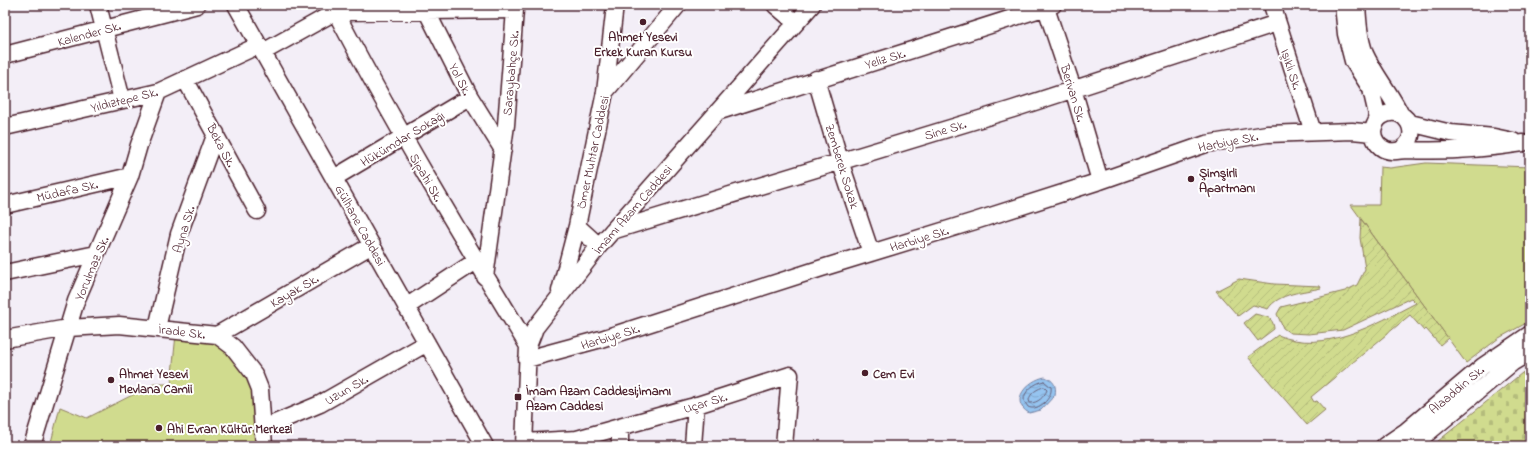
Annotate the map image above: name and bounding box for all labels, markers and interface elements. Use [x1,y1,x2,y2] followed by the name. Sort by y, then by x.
[56,17,123,52] street label: Kalender Sk.
[638,17,648,27] marker: Ahmet Yesevi Erkek Kuran Kursu
[594,28,693,62] place label: Ahmet Yesevi Erkek Kuran Kursu
[498,30,526,117] street label: Saraybahçe Sk.
[863,44,908,75] street label: Yeliz Sk.
[1275,46,1306,93] street label: Işıklı Sk.
[443,60,476,99] street label: Yol Sk.
[1055,61,1090,125] street label: Berivan Sk.
[89,83,160,118] street label: Yıldıztepe Sk.
[572,94,615,211] street label: Ömer Muhtar Caddesi
[357,107,449,173] street label: Hükümdar Sokağı
[922,115,969,146] street label: Sine Sk.
[201,120,240,171] street label: Beka Sk.
[820,122,864,212] street label: Zemberek Sokak
[1197,127,1260,159] street label: Harbiye Sk.
[404,150,447,206] street label: Sipahi Sk.
[589,161,677,259] street label: İmamı Azam Caddesi
[1199,164,1255,198] place label: Şimşirli Apartmanı
[1186,174,1196,184] marker: Şimşirli Apartmanı
[35,175,100,208] street label: Müdafa Sk.
[330,182,390,270] street label: Gülhane Caddesi
[168,203,202,256] street label: Ayna Sk.
[888,221,952,258] street label: Harbiye Sk.
[70,233,115,304] street label: Yorulmaz Sk.
[267,270,323,314] street label: Kayak Sk.
[579,319,643,356] street label: Harbiye Sk.
[157,320,207,345] street label: İrade Sk.
[1425,361,1489,419] street label: Alaaddin Sk.
[119,365,193,399] place label: Ahmet Yesevi Mevlana Camii
[873,365,915,384] place label: Cem Evi
[860,368,870,378] marker: Cem Evi
[321,370,372,410] street label: Uzun Sk.
[106,375,116,385] marker: Ahmet Yesevi Mevlana Camii
[526,382,671,416] place label: İmam Azam Caddesi;İmamı Azam Caddesi
[681,388,730,419] street label: Uçar Sk.
[513,392,523,402] marker: İmam Azam Caddesi;İmamı Azam Caddesi
[167,420,292,439] place label: Ahi Evran Kültür Merkezi
[154,423,164,433] marker: Ahi Evran Kültür Merkezi

